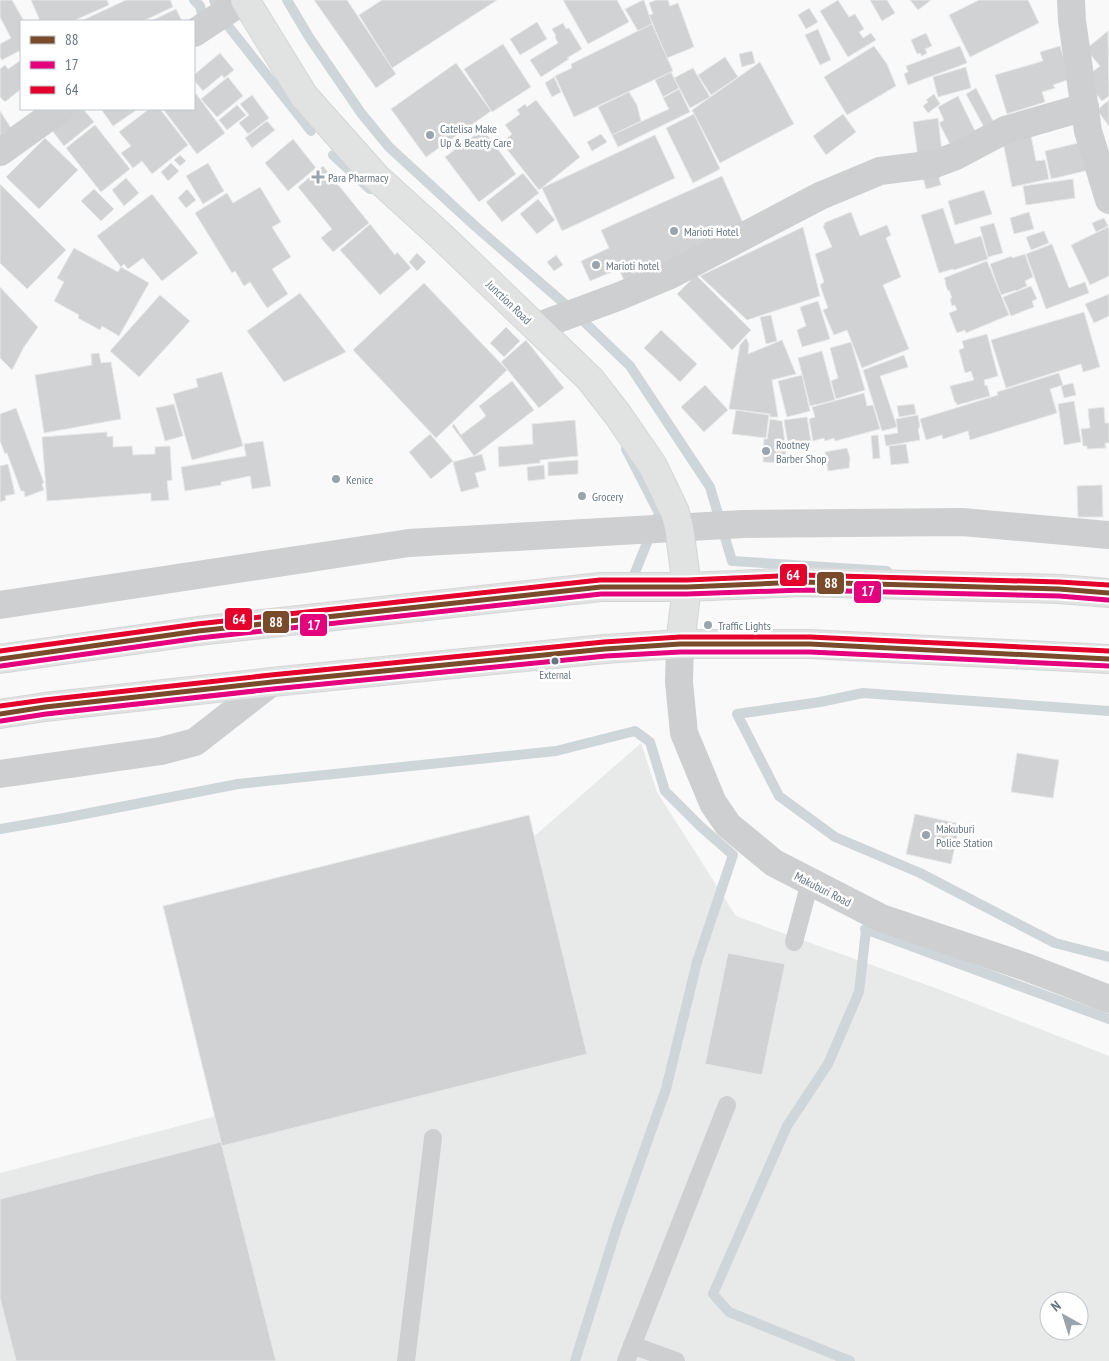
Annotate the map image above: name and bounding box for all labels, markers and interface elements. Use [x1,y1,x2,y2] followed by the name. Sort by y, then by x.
[20,20,195,110] legend
[65,30,79,49] text: 88
[65,55,79,74] text: 17
[65,80,79,99] text: 64
[440,121,512,150] place label: Catelisa Make Up & Beatty Care
[424,129,436,141] marker: Catelisa Make Up & Beatty Care
[328,170,389,185] place label: Para Pharmacy
[312,171,324,183] marker: Para Pharmacy
[684,224,739,239] place label: Marioti Hotel
[668,225,680,237] marker: Marioti Hotel
[606,258,660,273] place label: Marioti hotel
[590,259,602,271] marker: Marioti hotel
[483,276,535,327] street label: Junction Road
[776,437,827,466] place label: Rootney Barber Shop
[760,445,772,457] marker: Rootney Barber Shop
[346,472,373,487] place label: Kenice
[330,473,342,485] marker: Kenice
[592,489,624,504] place label: Grocery
[576,490,588,502] marker: Grocery
[779,563,808,587] line badge: 64
[786,566,800,584] text: 64
[816,571,845,595] line badge: 88
[824,574,838,592] text: 88
[853,580,882,604] line badge: 17
[861,582,875,600] text: 17
[224,607,253,631] line badge: 64
[232,610,246,628] text: 64
[262,610,290,634] line badge: 88
[269,613,283,631] text: 88
[299,613,328,637] line badge: 17
[307,616,321,634] text: 17
[718,618,771,633] place label: Traffic Lights
[702,619,714,631] marker: Traffic Lights
[550,656,560,666] marker: External
[539,668,571,682] place label: External
[936,821,993,850] place label: Makuburi Police Station
[920,829,932,841] marker: Makuburi Police Station
[792,868,854,910] street label: Makuburi Road
[1039,1291,1089,1341] north arrow
[1047,1297,1064,1315] text: N

